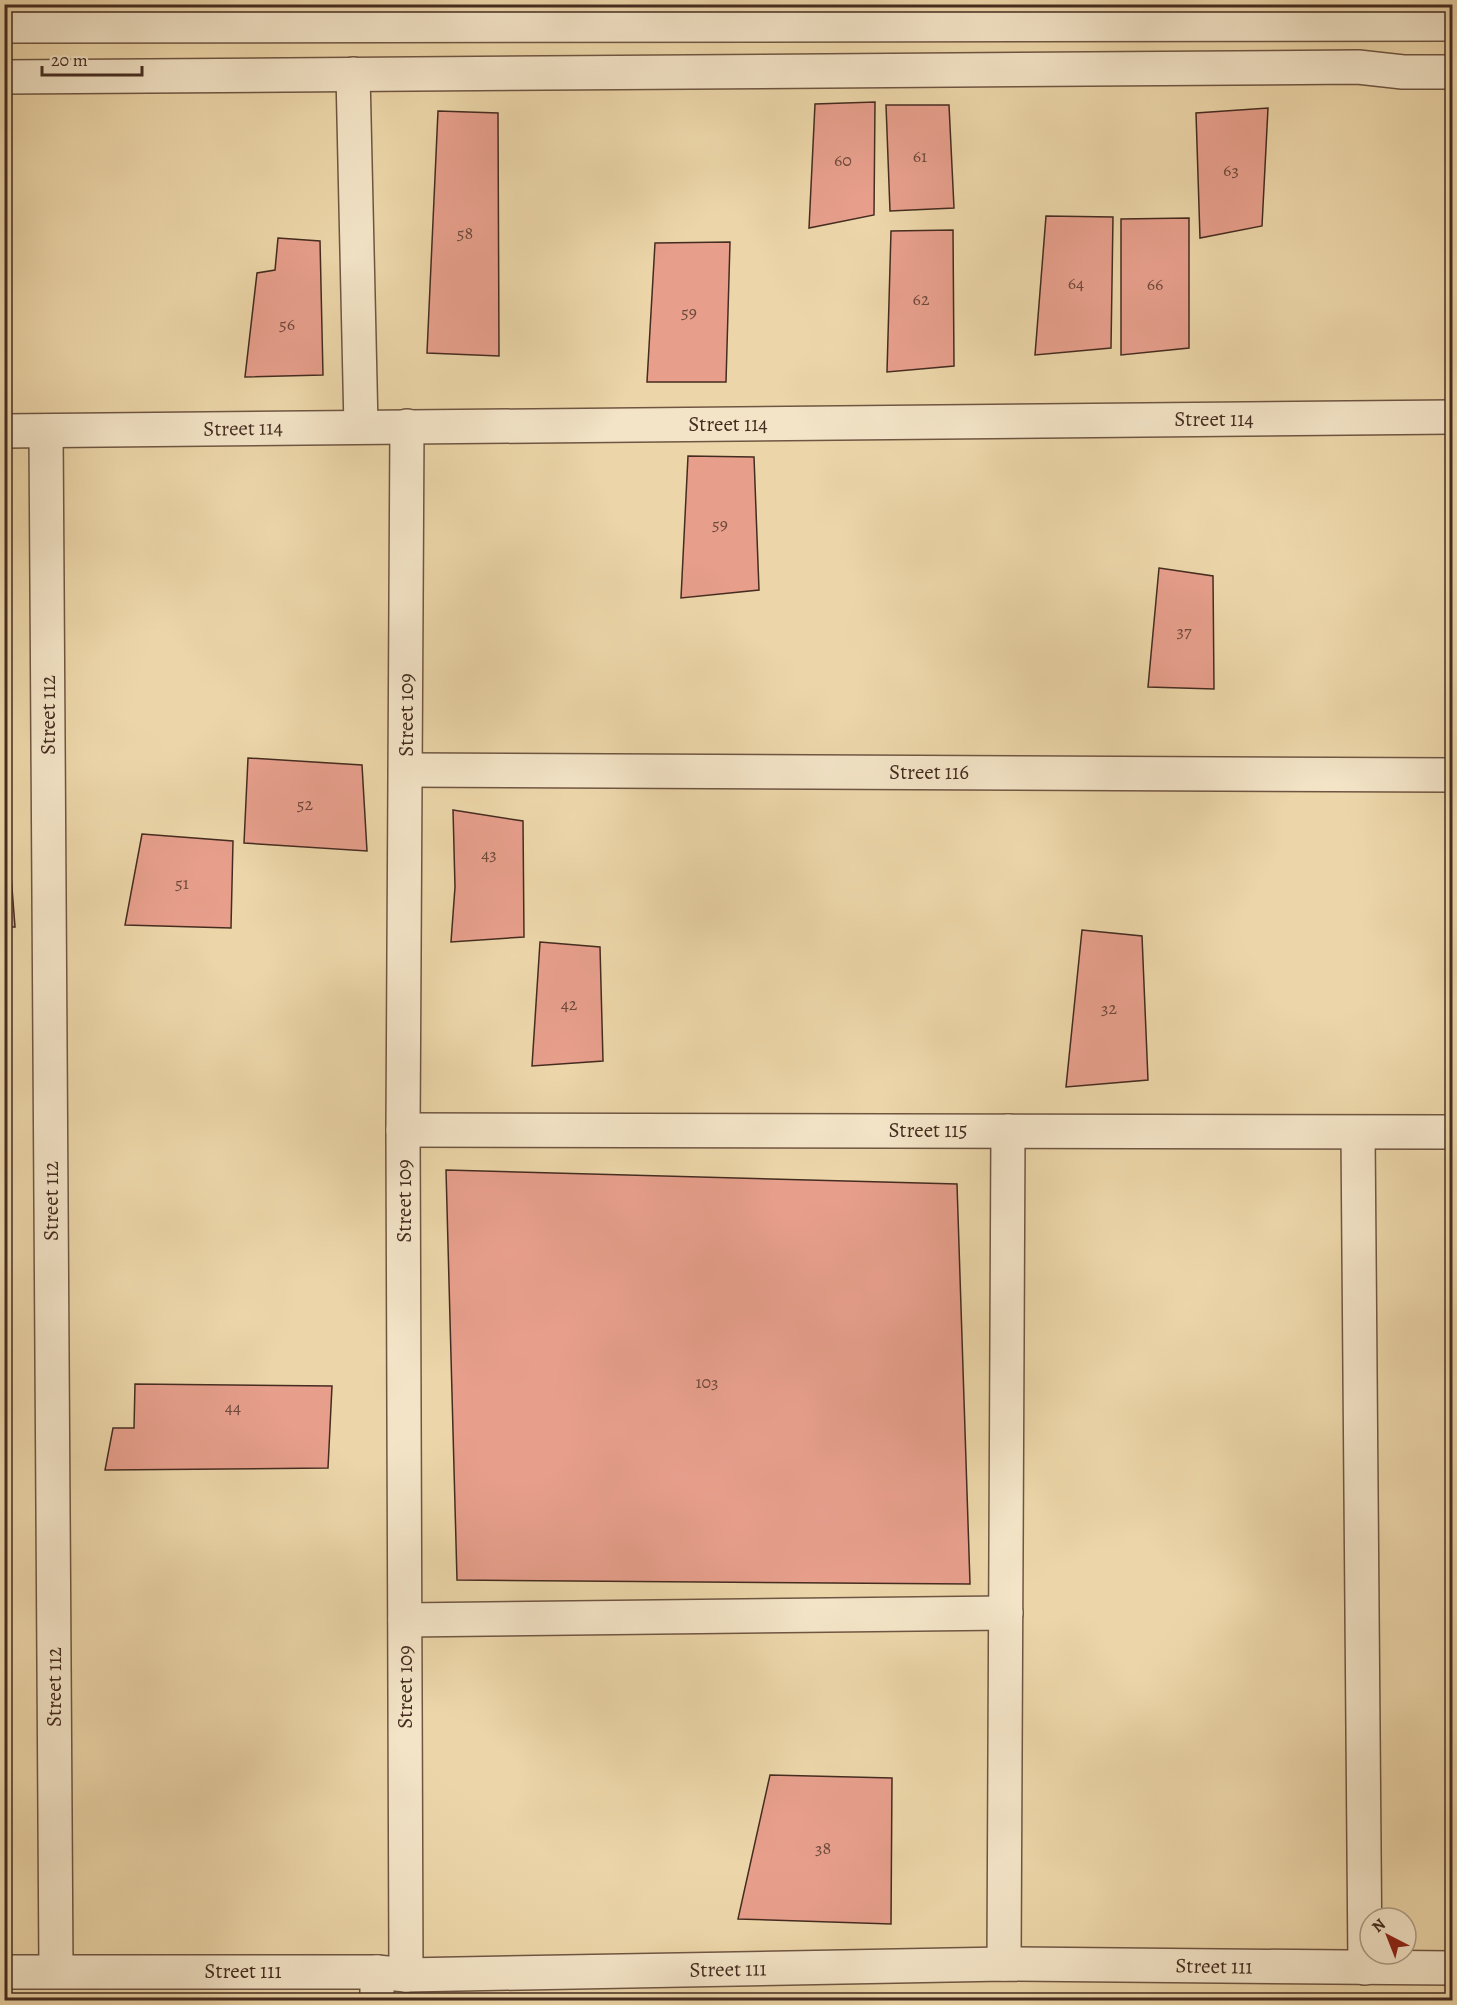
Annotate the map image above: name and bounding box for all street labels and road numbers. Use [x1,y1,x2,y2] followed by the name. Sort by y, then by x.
[1174,405,1254,433] street label: Street 114
[688,410,768,438] street label: Street 114
[203,413,283,443] street label: Street 114
[392,673,420,757] street label: Street 109
[34,675,62,755] street label: Street 112
[889,758,969,786] street label: Street 116
[888,1116,968,1144] street label: Street 115
[390,1159,418,1243] street label: Street 109
[37,1161,65,1241] street label: Street 112
[391,1645,419,1729] street label: Street 109
[40,1647,68,1727] street label: Street 112
[1175,1951,1253,1981] street label: Street 111
[689,1954,767,1984] street label: Street 111
[204,1957,282,1985] street label: Street 111

